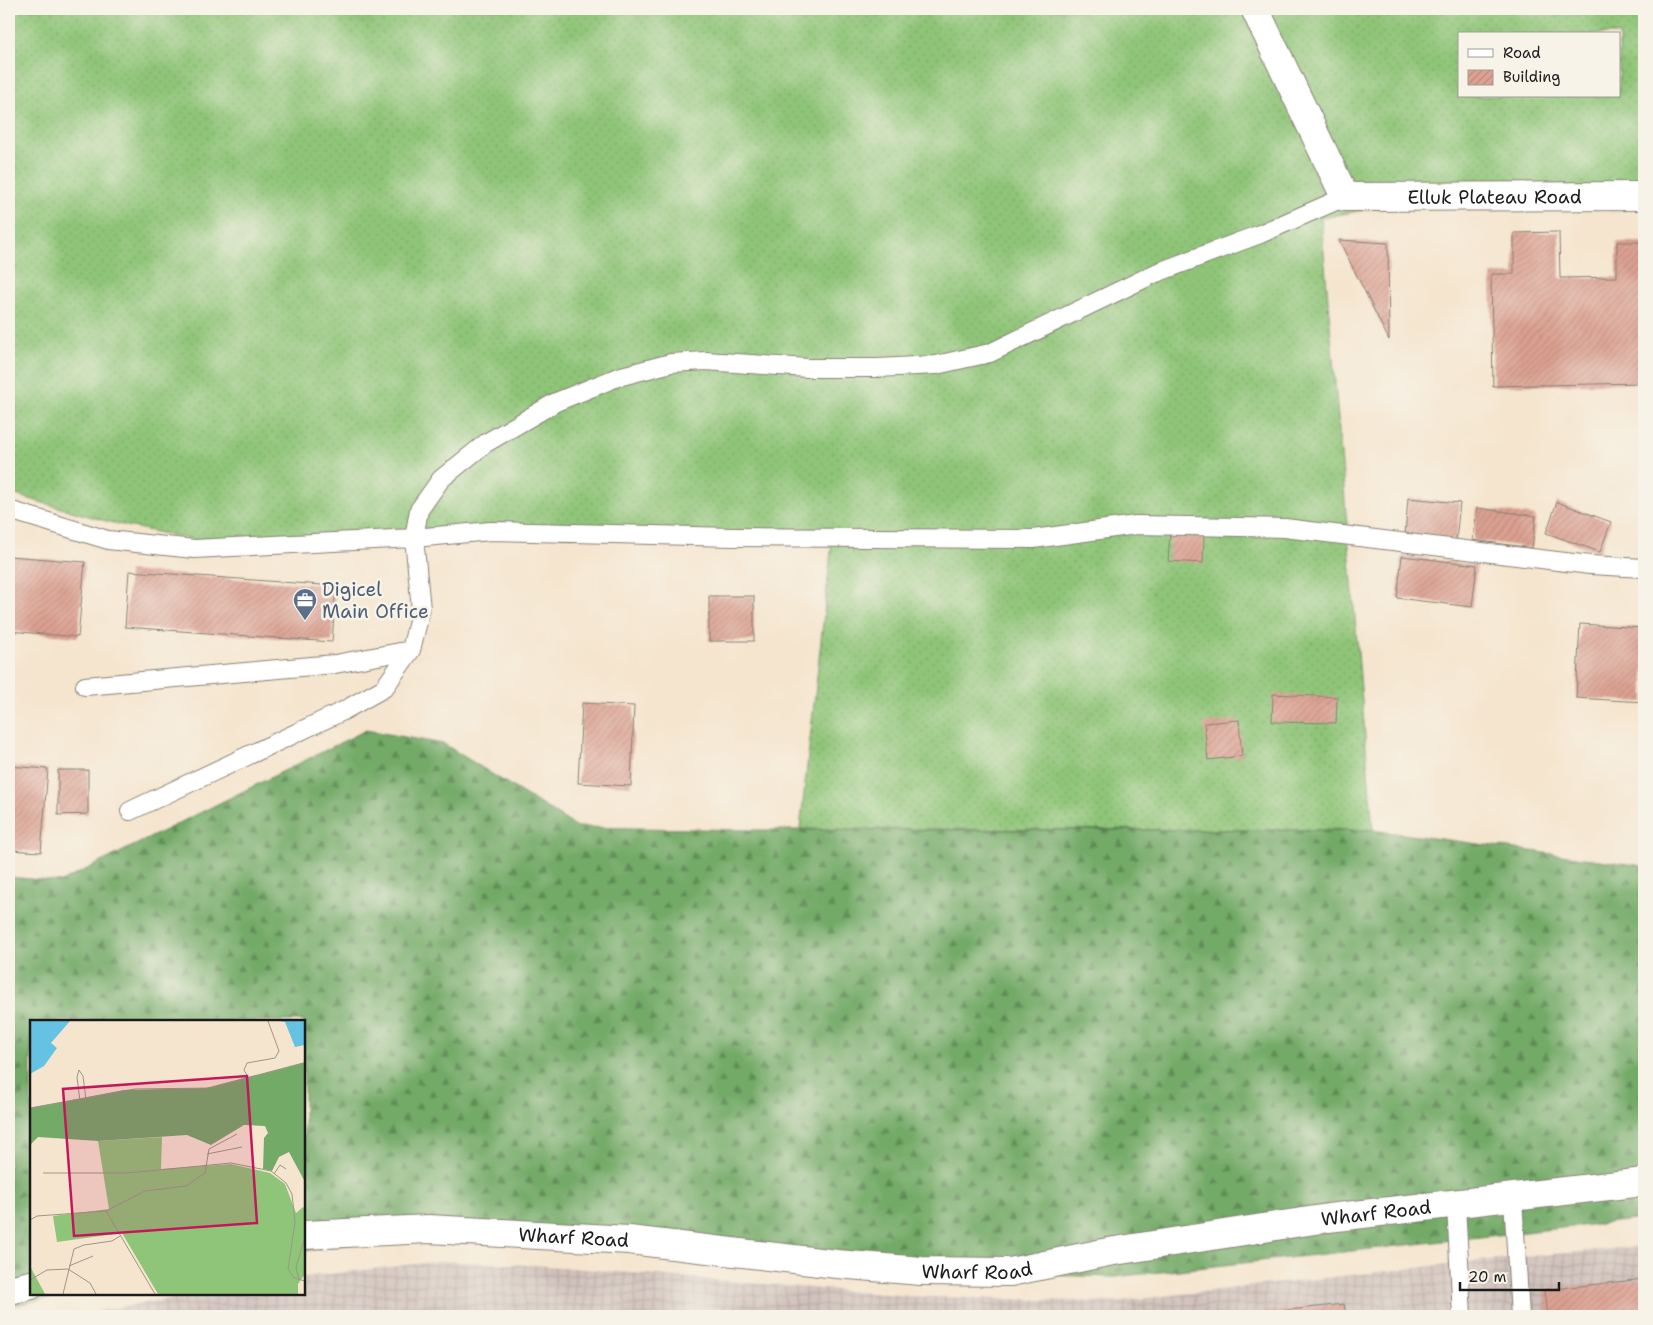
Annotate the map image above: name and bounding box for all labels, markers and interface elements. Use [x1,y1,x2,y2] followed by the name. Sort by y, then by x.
[1458,32,1620,98] legend
[1503,43,1541,63] text: Road
[1503,67,1560,87] text: Building
[1407,184,1582,210] street label: Elluk Plateau Road
[322,577,429,624] place label: Digicel Main Office
[292,587,318,621] office icon: Digicel Main Office
[30,1020,305,1295] inset map
[1320,1194,1432,1232] street label: Wharf Road
[518,1222,630,1253] street label: Wharf Road
[921,1256,1034,1285] street label: Wharf Road
[1460,1260,1559,1292] scale bar
[1468,1267,1507,1287] text: 20 m

